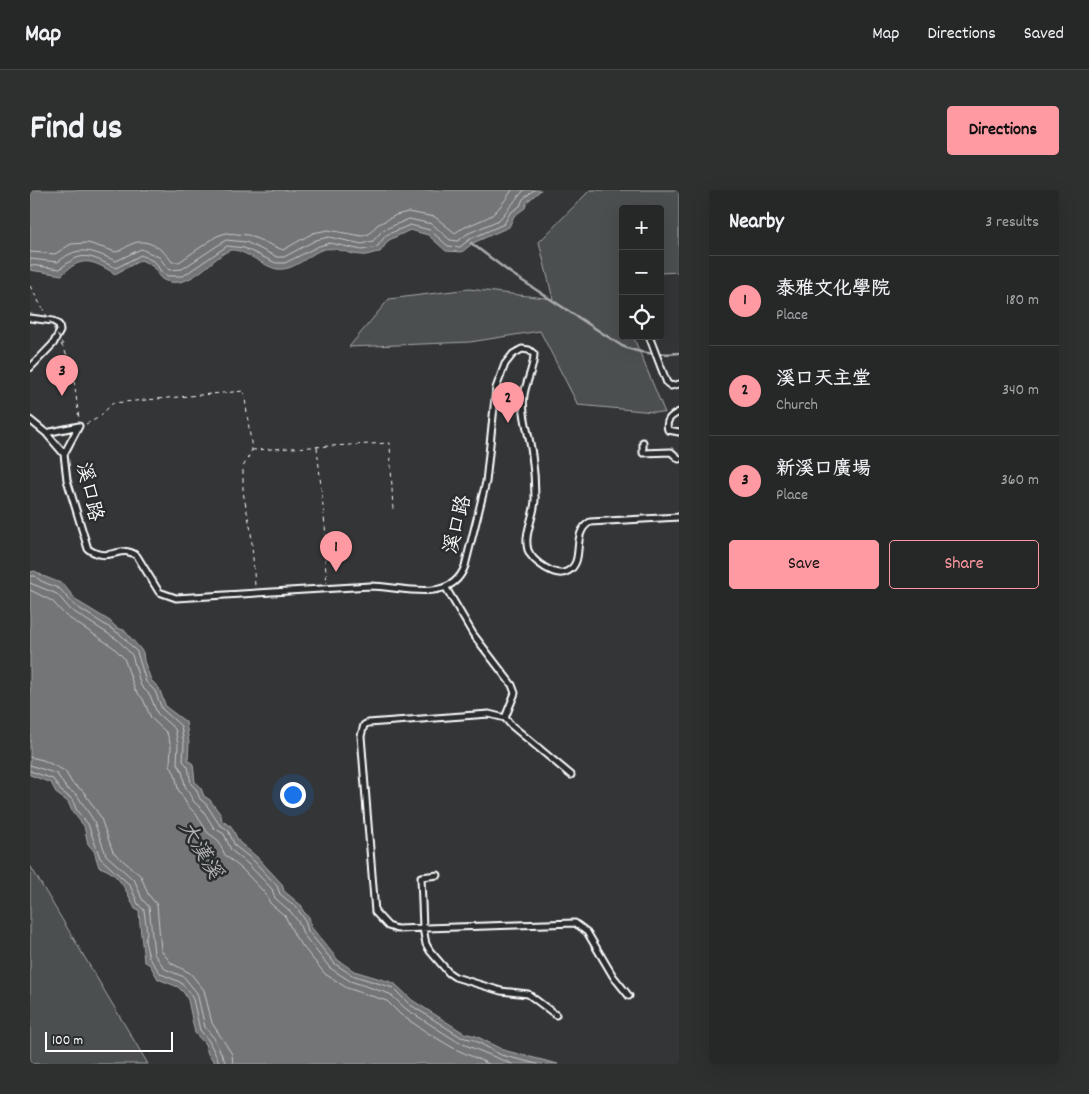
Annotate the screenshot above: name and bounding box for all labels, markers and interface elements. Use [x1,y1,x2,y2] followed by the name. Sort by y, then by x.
[25,18,61,52] text: Map
[872,22,899,47] text: Map
[927,22,996,47] text: Directions
[1024,22,1064,47] text: Saved
[30,105,122,155] text: Find us
[947,106,1059,155] button: Directions
[619,205,664,340] map controls
[619,205,664,250] button: +
[729,208,784,238] text: Nearby
[985,211,1039,234] text: 3 results
[619,250,664,295] button: −
[776,277,890,304] text: 泰雅文化學院
[743,289,747,312] text: 1
[1006,289,1039,312] text: 180 m
[619,295,664,340] button: locate
[776,304,808,327] text: Place
[46,355,78,396] pin: 3
[776,367,871,394] text: 溪口天主堂
[742,379,749,402] text: 2
[1002,379,1039,402] text: 340 m
[492,382,524,423] pin: 2
[776,394,818,417] text: Church
[776,457,871,484] text: 新溪口廣場
[68,460,109,525] street label: 溪口路
[741,469,749,492] text: 3
[1001,469,1039,492] text: 360 m
[776,484,808,507] text: Place
[438,492,480,557] street label: 溪口路
[320,531,352,572] pin: 1
[729,540,879,589] button: Save
[889,540,1039,589] button: Share
[280,782,306,808] your location
[170,816,229,887] water label: 大漢溪
[45,1029,172,1052] scale bar
[52,1031,83,1051] text: 100 m

